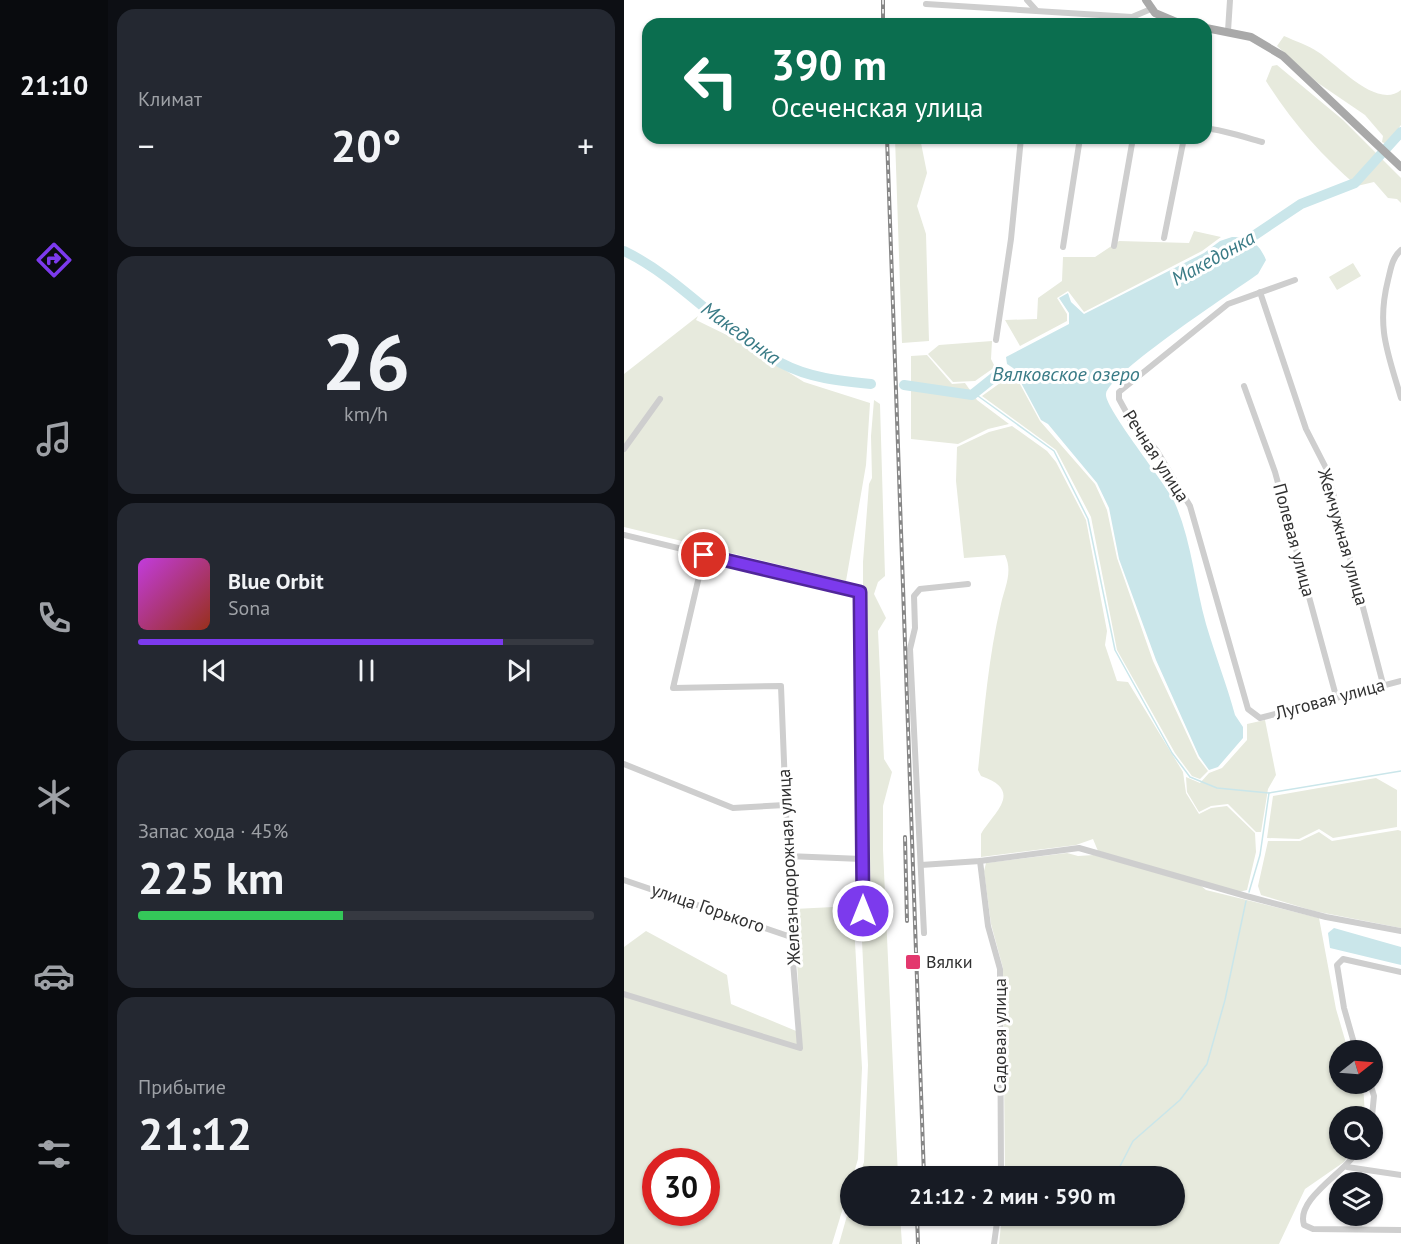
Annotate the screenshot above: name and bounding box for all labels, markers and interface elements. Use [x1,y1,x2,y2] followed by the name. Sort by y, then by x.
[771,37,887,92] text: 390 m
[672,42,750,120] icon: left
[20,68,88,102] text: 21:10
[138,86,202,112] text: Климат
[771,90,984,124] text: Осеченская улица
[331,116,401,174] text: 20°
[138,124,155,167] text: −
[577,124,594,167] text: +
[1167,224,1260,292] water label: Македонка
[33,239,75,281] icon: directions
[696,296,786,371] water label: Македонка
[322,311,410,412] text: 26
[992,361,1140,387] water label: Вялковское озеро
[344,401,388,427] text: km/h
[1118,405,1195,506] street label: Речная улица
[33,418,75,460] icon: music
[1313,465,1374,608] street label: Жемчужная улица
[1268,481,1321,599] street label: Полевая улица
[678,529,729,580] pin
[687,538,720,571] icon: arrive
[228,567,324,595] text: Blue Orbit
[228,595,270,621] text: Sona
[33,597,75,639] icon: phone
[198,654,231,687] icon: previous
[350,654,383,687] icon: pause
[502,654,535,687] icon: next
[1271,673,1387,724] street label: Луговая улица
[772,768,805,967] street label: Железнодорожная улица
[33,776,75,818] icon: climate
[138,818,288,844] text: Запас хода · 45%
[138,848,284,906] text: 225 km
[648,877,768,938] street label: улица Горького
[831,879,895,943] position arrow
[926,950,973,973] place label: Вялки
[904,953,922,971] marker: Вялки
[33,955,75,997] icon: car
[988,978,1011,1094] street label: Садовая улица
[1329,1040,1383,1094] north arrow
[1329,1040,1383,1226] map controls
[138,1074,226,1100] text: Прибытие
[138,1104,252,1162] text: 21:12
[1329,1106,1383,1160] button: search
[33,1133,75,1175] icon: filters
[642,1148,720,1226] speed limit sign: 30
[1329,1172,1383,1226] button: layers
[909,1182,1116,1210] text: 21:12 · 2 мин · 590 m

